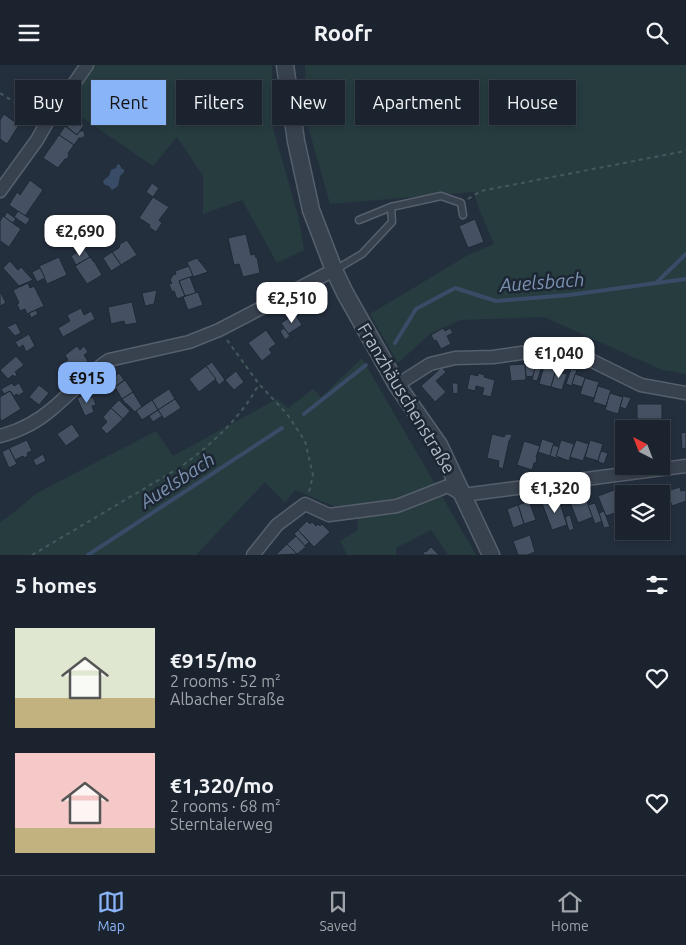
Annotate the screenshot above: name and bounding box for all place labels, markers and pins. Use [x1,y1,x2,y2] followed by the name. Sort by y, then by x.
[39,215,121,257] pin: €2,690
[251,281,333,324] pin: €2,510
[518,337,600,379] pin: €1,040
[57,361,117,404] pin: €915
[514,471,596,514] pin: €1,320

